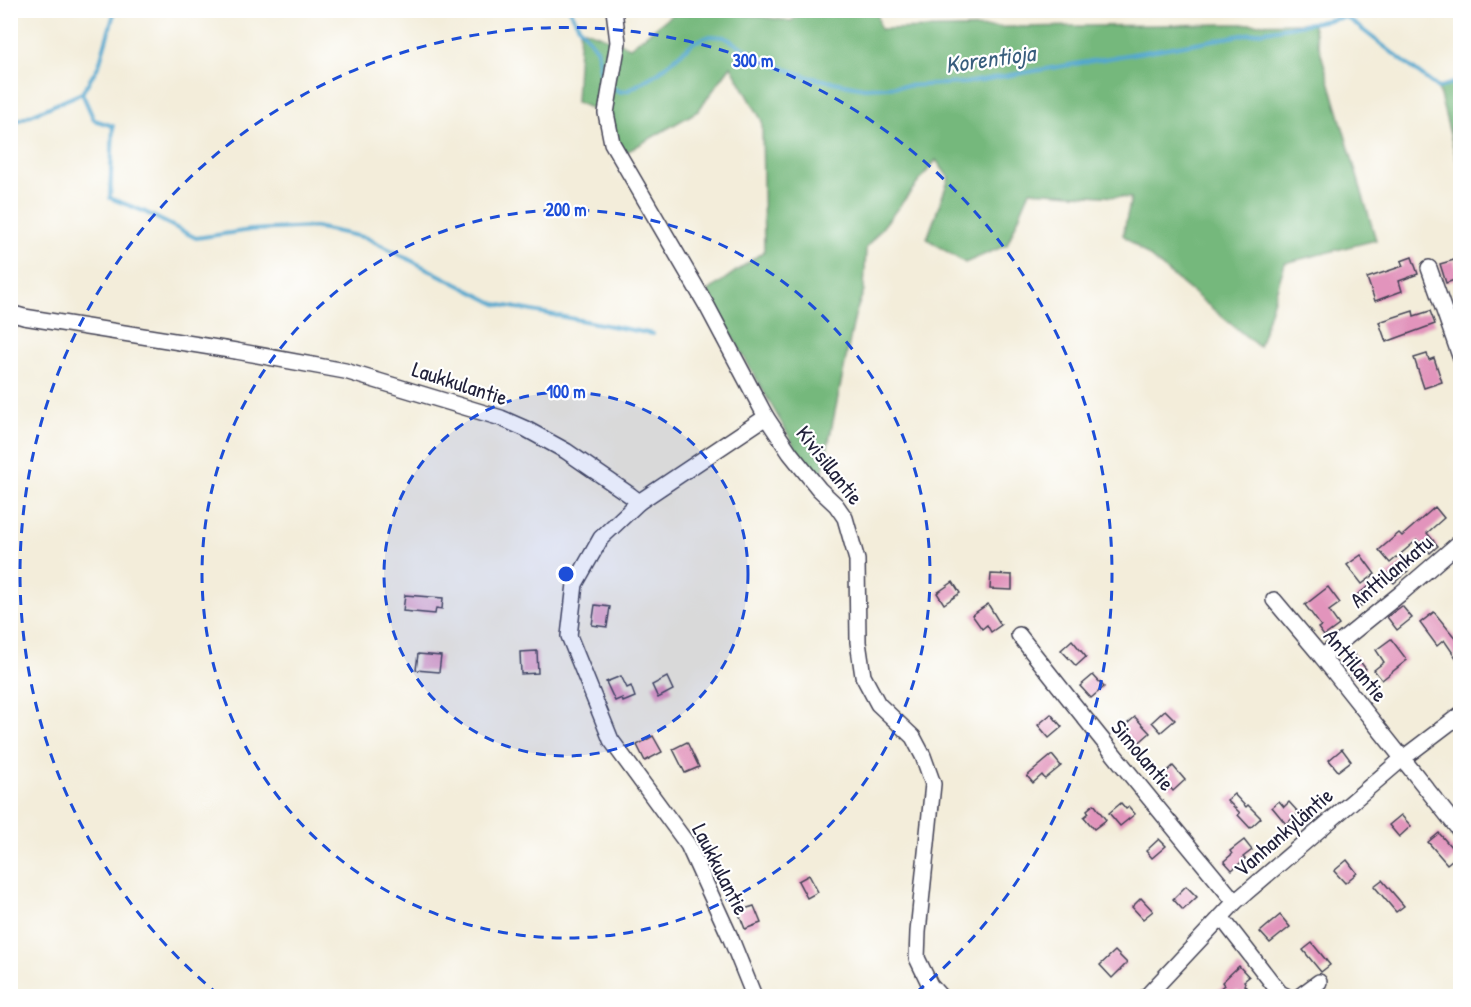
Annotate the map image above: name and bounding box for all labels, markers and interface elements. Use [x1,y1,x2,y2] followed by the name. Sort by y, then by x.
[943,36,1039,80] water label: Korentioja
[733,48,773,73] text: 300 m
[546,197,586,222] text: 200 m
[409,354,512,413] street label: Laukkulantie
[546,379,586,404] text: 100 m
[790,419,871,511] street label: Kivisillantie
[1343,527,1439,614] street label: Anttilankatu
[556,564,576,584] centre of rings
[1317,622,1395,708] street label: Anttilantie
[1104,713,1182,797] street label: Simolantie
[1227,780,1339,884] street label: Vanhankyläntie
[685,818,757,920] street label: Laukkulantie

